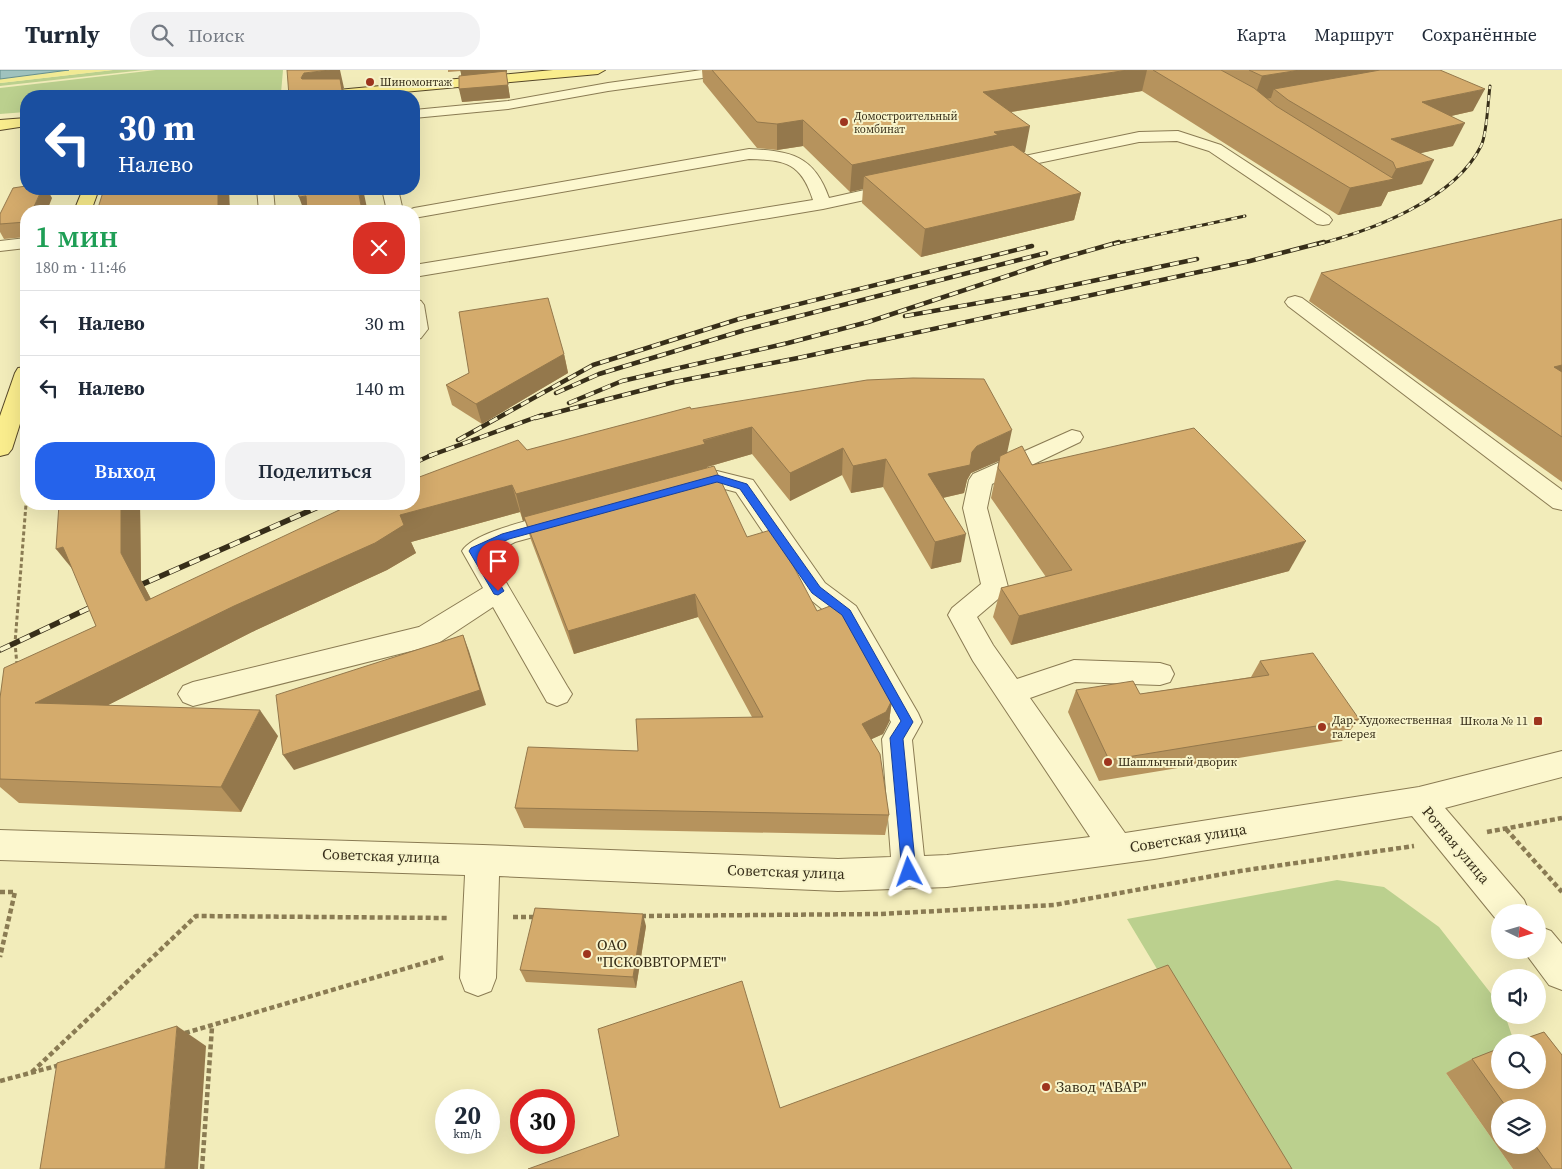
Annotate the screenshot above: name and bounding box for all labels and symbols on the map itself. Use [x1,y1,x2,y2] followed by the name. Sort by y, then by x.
[380,75,453,90] place label: Шиномонтаж
[364,76,376,88] marker: Шиномонтаж
[854,109,958,137] place label: Домостроительный комбинат
[838,116,850,128] marker: Домостроительный комбинат
[477,540,519,591] pin
[1332,712,1452,742] place label: Дар. Художественная галерея
[1460,713,1528,729] place label: Школа № 11
[1532,715,1544,727] marker: Школа № 11
[1316,721,1328,733] marker: Дар. Художественная галерея
[1118,754,1237,770] place label: Шашлычный дворик
[1102,756,1114,768] marker: Шашлычный дворик
[1418,801,1495,888] street label: Ротная улица
[1128,818,1248,857] street label: Советская улица
[322,843,441,868] street label: Советская улица
[882,845,934,897] position arrow
[727,859,846,884] street label: Советская улица
[1491,904,1546,959] north arrow
[597,934,726,972] place label: ОАО "ПСКОВВТОРМЕТ"
[581,948,593,960] marker: ОАО "ПСКОВВТОРМЕТ"
[1056,1076,1147,1097] place label: Завод "АВАР"
[1040,1081,1052,1093] marker: Завод "АВАР"
[510,1089,575,1154] speed limit sign: 30

